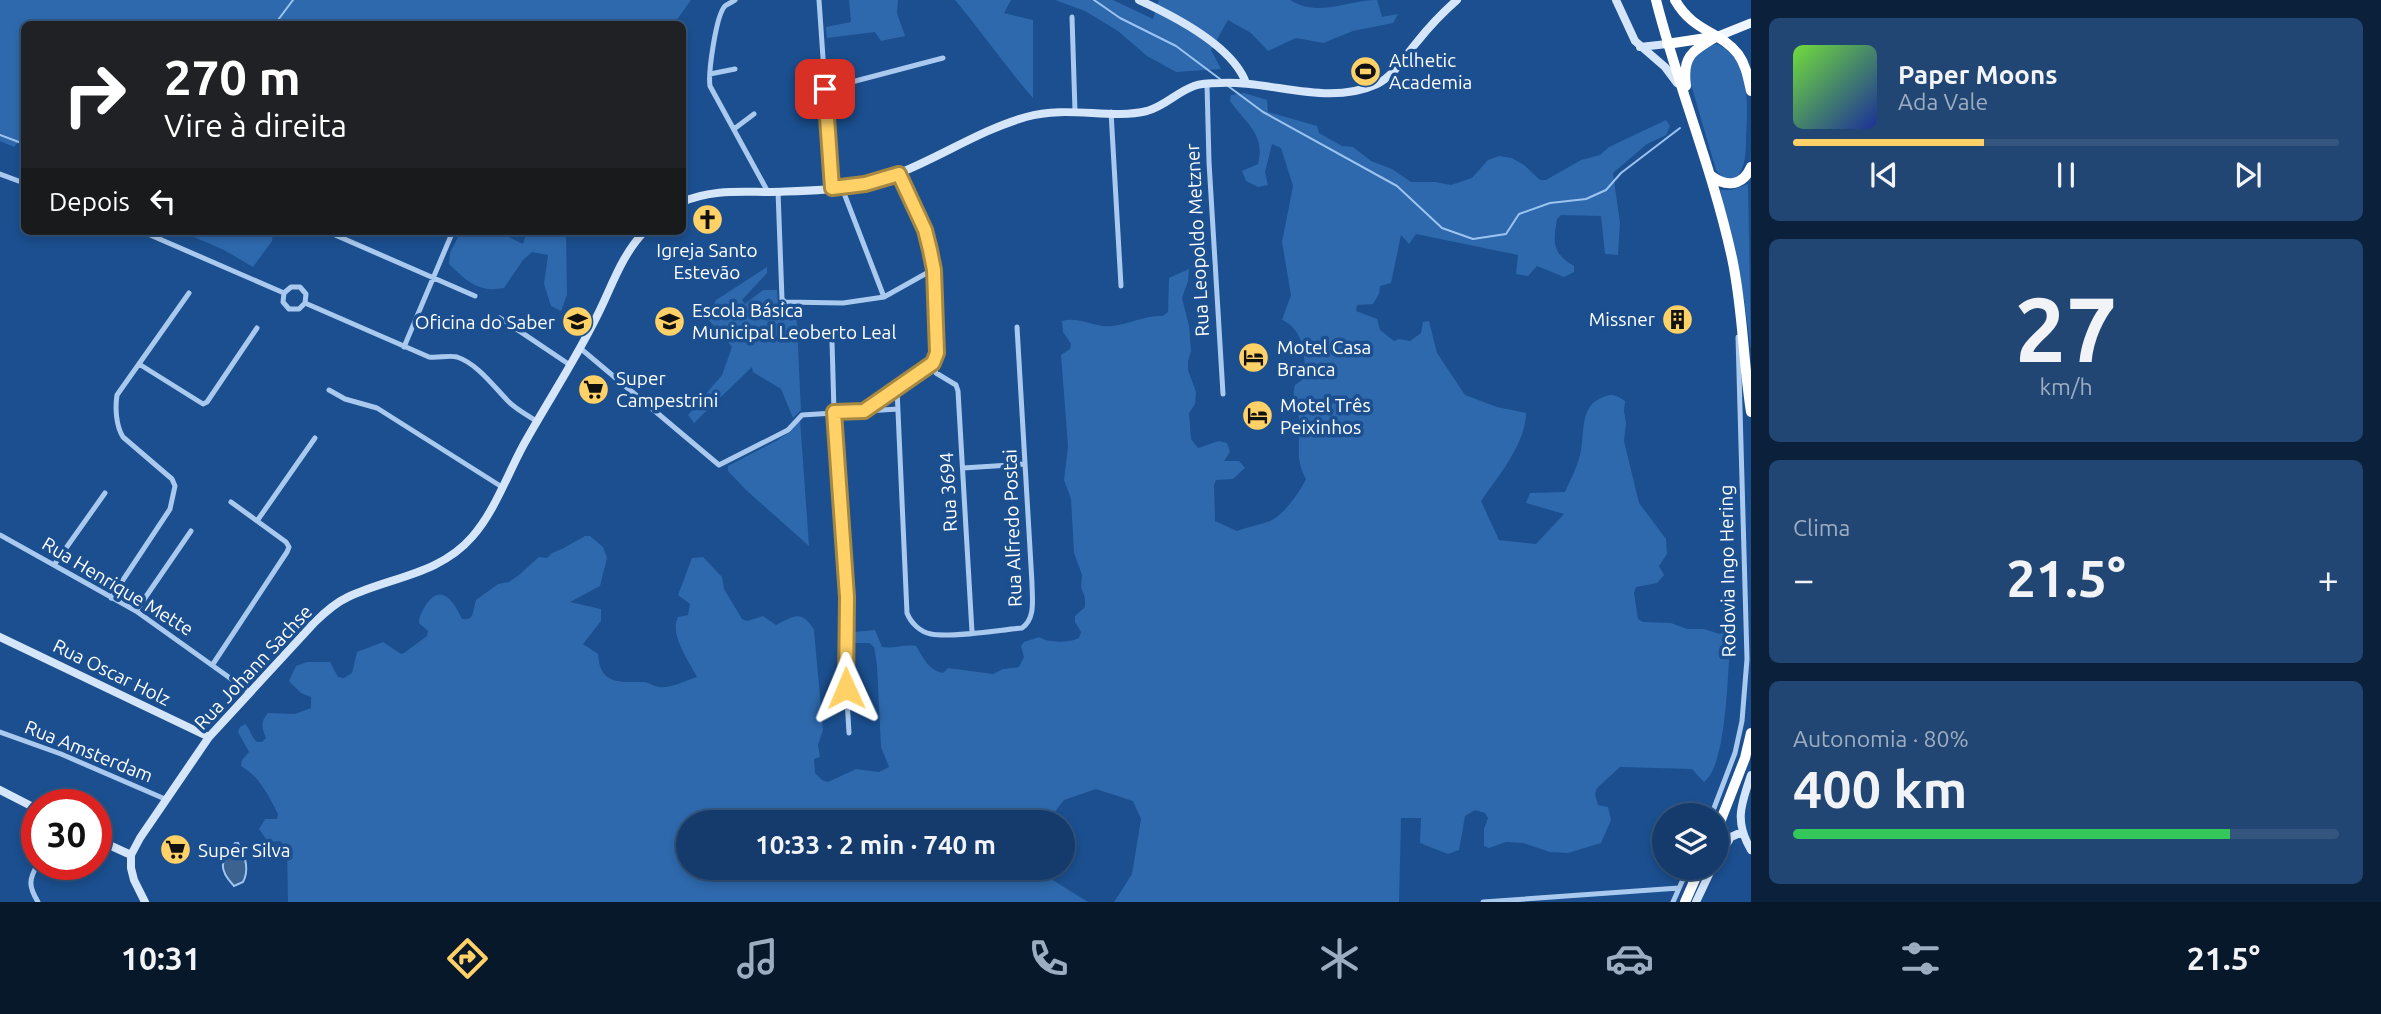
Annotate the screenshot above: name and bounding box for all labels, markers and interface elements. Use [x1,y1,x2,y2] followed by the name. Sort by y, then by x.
[49,49,140,140] icon: right
[164,49,301,104] text: 270 m
[1389,49,1472,93] place label: Atlhetic Academia
[1349,54,1383,88] sports icon: Atlhetic Academia
[795,59,855,119] pin
[1898,60,2057,89] text: Paper Moons
[806,70,844,108] icon: arrive
[1898,89,1988,114] text: Ada Vale
[164,107,347,143] text: Vire à direita
[1181,143,1213,337] street label: Rua Leopoldo Metzner
[1865,156,1903,194] icon: previous
[2047,156,2085,194] icon: pause
[2229,156,2267,194] icon: next
[144,182,182,220] icon: left
[49,187,130,216] text: Depois
[690,202,724,236] church icon: Igreja Santo Estevão
[656,239,758,283] place label: Igreja Santo Estevão
[2015,277,2117,379] text: 27
[692,299,896,343] place label: Escola Básica Municipal Leoberto Leal
[1661,302,1695,336] building icon: Missner
[652,304,686,338] school or university icon: Escola Básica Municipal Leoberto Leal
[561,305,595,339] school or university icon: Oficina do Saber
[1589,308,1655,330] place label: Missner
[415,311,555,333] place label: Oficina do Saber
[1277,336,1371,380] place label: Motel Casa Branca
[1237,341,1271,375] hotel icon: Motel Casa Branca
[616,367,718,411] place label: Super Campestrini
[576,372,610,406] supermarket icon: Super Campestrini
[2039,374,2093,399] text: km/h
[1280,394,1371,438] place label: Motel Três Peixinhos
[1240,399,1274,433] hotel icon: Motel Três Peixinhos
[998,449,1026,607] street label: Rua Alfredo Postai
[935,452,961,532] street label: Rua 3694
[1714,485,1740,657] street label: Rodovia Ingo Hering
[1793,515,1850,540] text: Clima
[38,532,198,640] street label: Rua Henrique Mette
[2006,549,2126,607] text: 21.5°
[1793,558,1814,600] text: −
[2318,558,2339,600] text: +
[190,600,316,734] street label: Rua Johann Sachse
[50,634,175,710] street label: Rua Oscar Holz
[809,651,883,725] position arrow
[22,715,156,787] street label: Rua Amsterdam
[1793,726,1969,751] text: Autonomia · 80%
[1793,760,1967,818] text: 400 km
[21,789,112,880] speed limit sign: 30
[1652,803,1729,880] map controls
[1652,803,1729,880] button: layers
[755,830,996,859] text: 10:33 · 2 min · 740 m
[158,833,192,867] supermarket icon: Super Silva
[198,839,291,861] place label: Super Silva
[443,934,492,983] icon: directions
[733,934,782,983] icon: music
[1024,934,1073,983] icon: phone
[1315,934,1364,983] icon: climate
[1605,934,1654,983] icon: car
[1896,934,1945,983] icon: filters
[121,940,201,976] text: 10:31
[2187,940,2260,976] text: 21.5°

